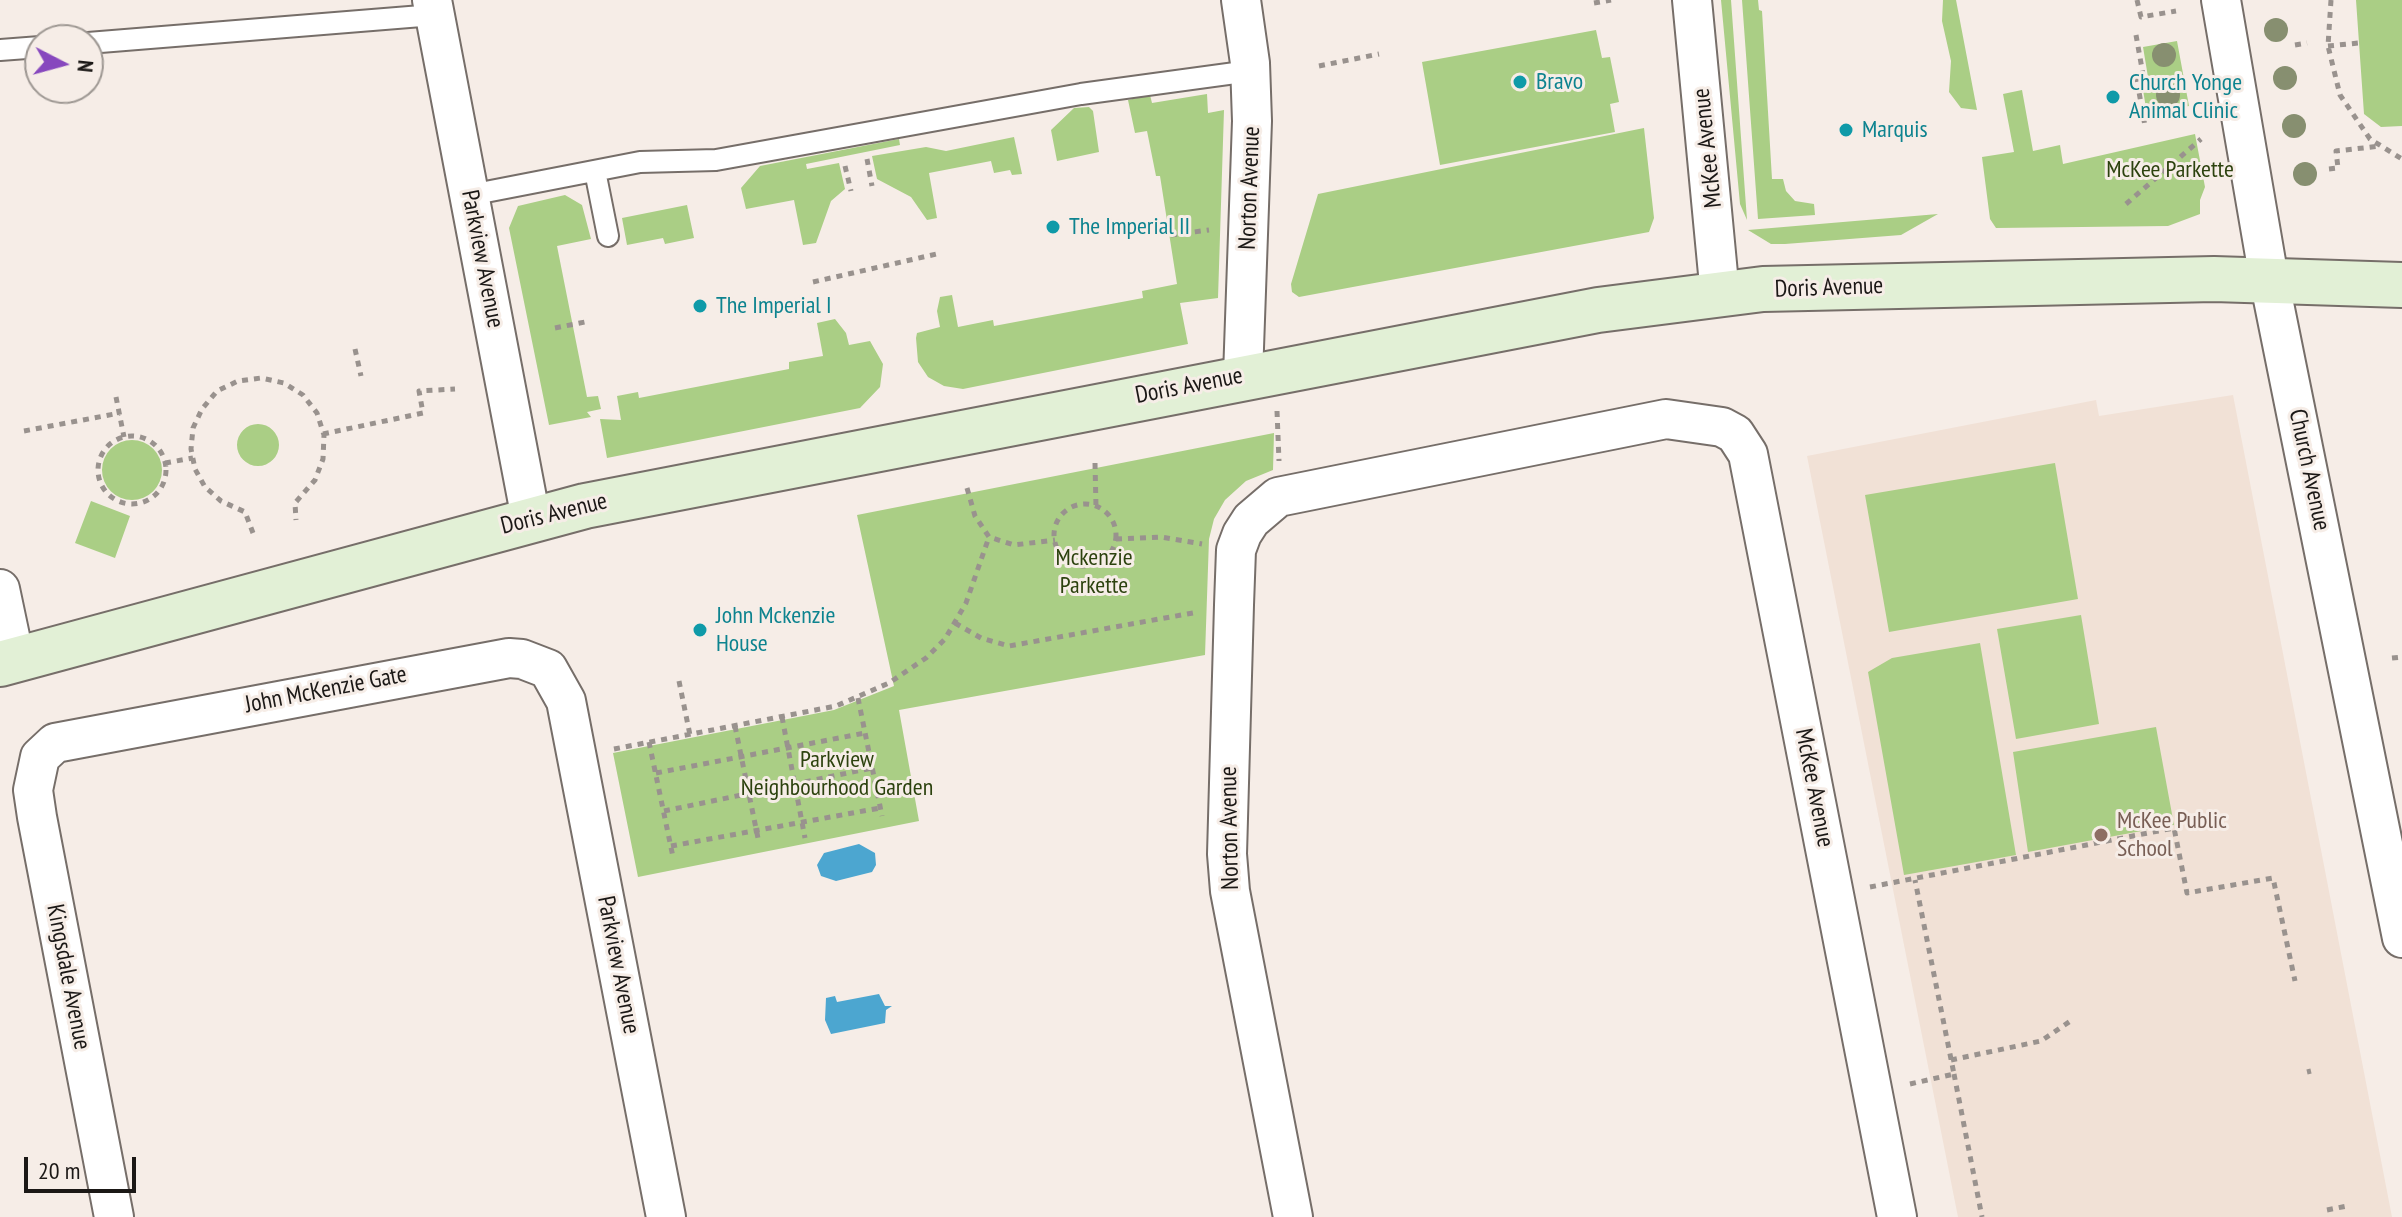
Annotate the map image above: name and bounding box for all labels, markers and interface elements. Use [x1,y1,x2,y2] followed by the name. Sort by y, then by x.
[24,24,104,104] north arrow
[71,59,100,74] text: N
[1536,68,1583,96] place label: Bravo
[2129,69,2242,125] place label: Church Yonge Animal Clinic
[1511,73,1529,91] marker: Bravo
[1687,87,1729,209] street label: McKee Avenue
[2104,88,2122,106] marker: Church Yonge Animal Clinic
[1862,116,1928,144] place label: Marquis
[1837,121,1855,139] marker: Marquis
[1233,126,1267,250] street label: Norton Avenue
[2106,156,2234,184] park label: McKee Parkette
[455,188,509,330] street label: Parkview Avenue
[1069,213,1190,241] place label: The Imperial II
[1044,218,1062,236] marker: The Imperial II
[1774,272,1884,304] street label: Doris Avenue
[716,292,832,320] place label: The Imperial I
[691,297,709,315] marker: The Imperial I
[1133,361,1245,411] street label: Doris Avenue
[2282,407,2336,533] street label: Church Avenue
[498,487,610,541] street label: Doris Avenue
[1055,544,1133,600] park label: Mckenzie Parkette
[716,602,835,658] place label: John Mckenzie House
[691,621,709,639] marker: John Mckenzie House
[243,660,409,720] street label: John McKenzie Gate
[1788,726,1840,850] street label: McKee Avenue
[741,746,933,802] park label: Parkview Neighbourhood Garden
[1215,766,1245,890] street label: Norton Avenue
[2117,807,2227,863] place label: McKee Public School
[2092,826,2110,844] marker: McKee Public School
[591,894,645,1036] street label: Parkview Avenue
[40,902,96,1052] street label: Kingsdale Avenue
[28,1141,140,1191] scale bar
[38,1155,80,1186] text: 20 m

